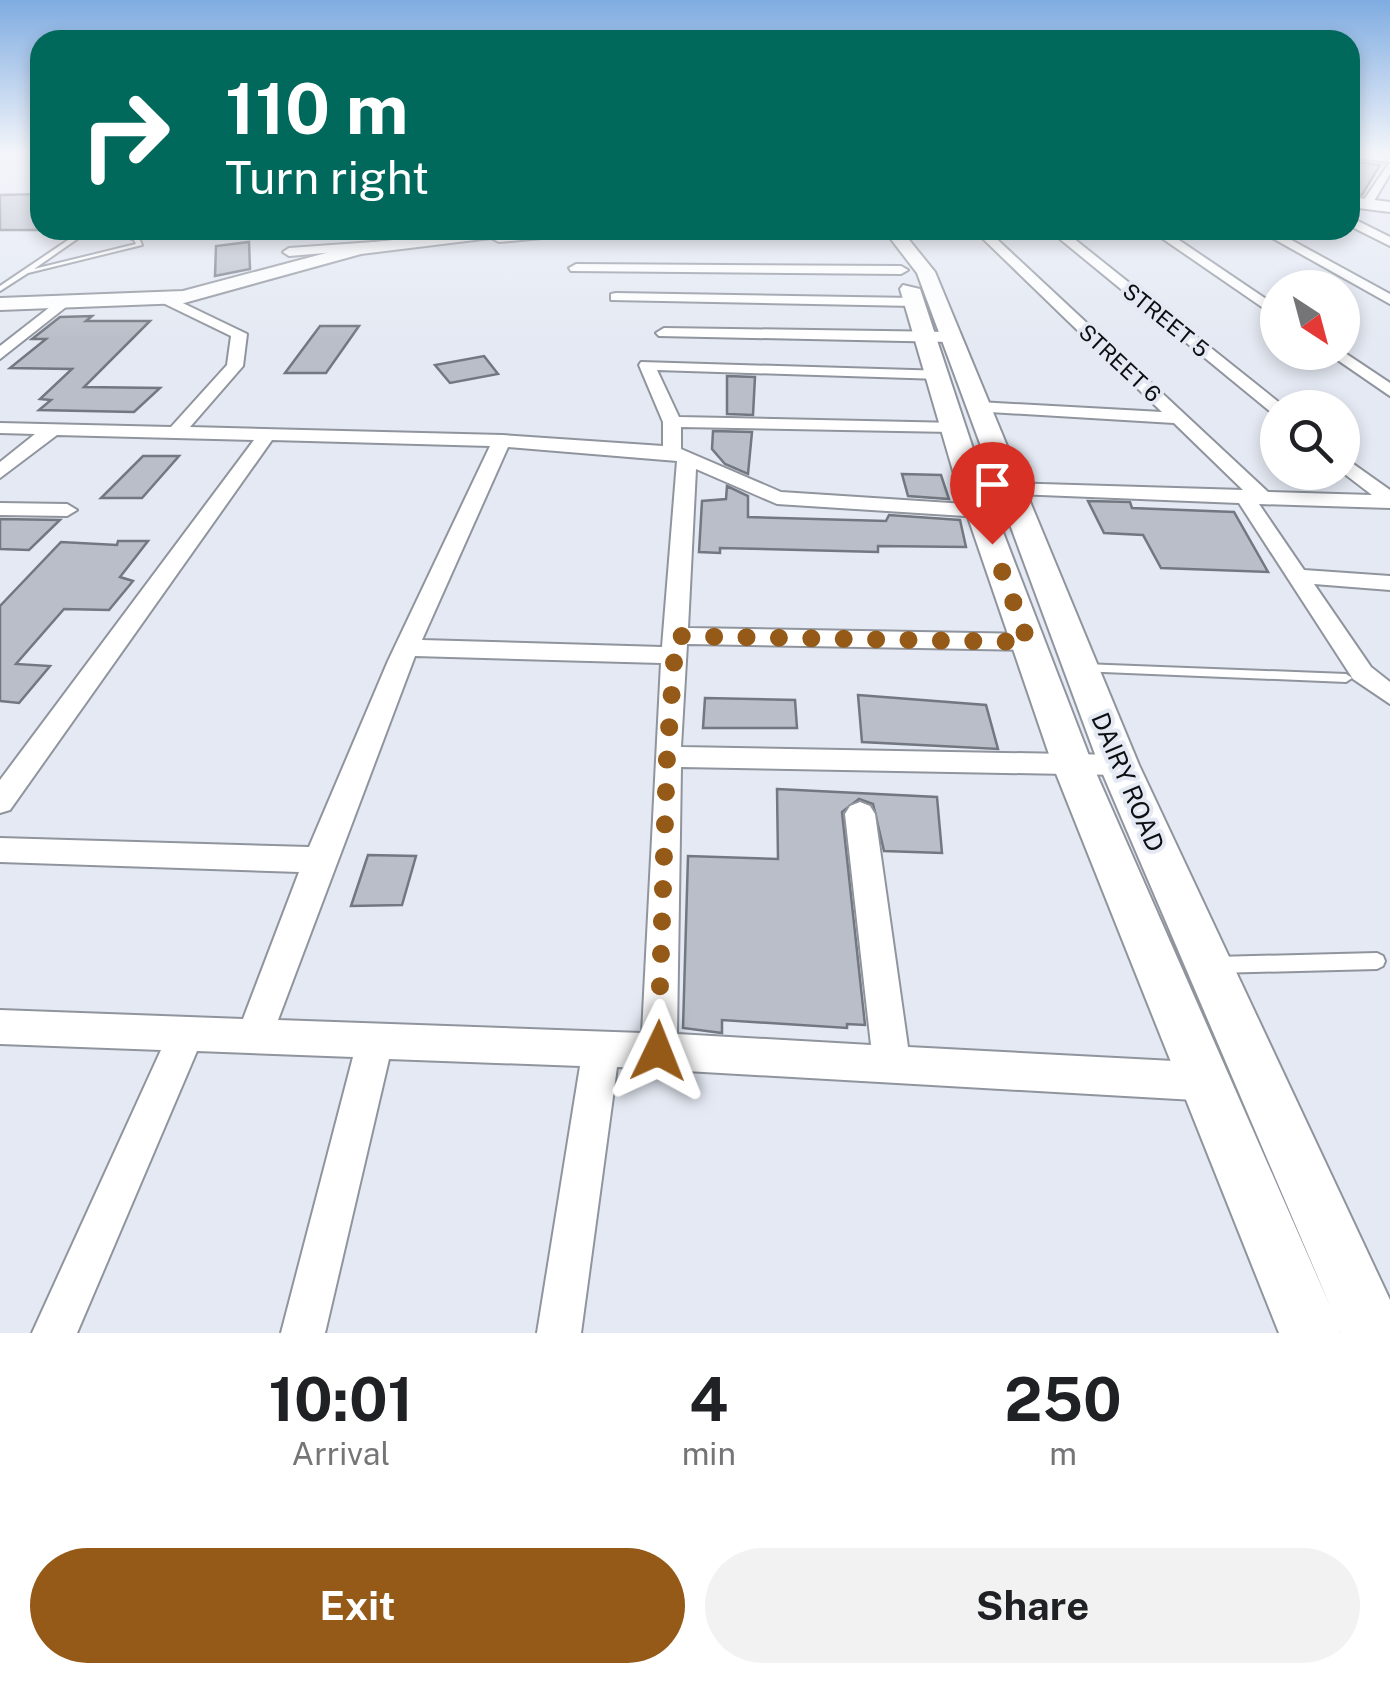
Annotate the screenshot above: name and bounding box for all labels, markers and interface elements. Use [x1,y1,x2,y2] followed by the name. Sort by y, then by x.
[225,67,409,150] text: 110 m
[60,70,190,200] icon: right
[225,151,429,204] text: Turn right
[1260,270,1360,370] north arrow
[1260,270,1360,490] map controls
[1118,278,1214,362] street label: STREET 5
[1074,319,1166,407] street label: STREET 6
[1260,390,1360,490] button: search
[950,442,1035,545] pin
[965,457,1020,512] icon: arrive
[1085,708,1171,856] street label: DAIRY ROAD
[606,999,710,1103] position arrow
[268,1364,413,1435] text: 10:01
[689,1364,728,1435] text: 4
[1004,1364,1122,1435] text: 250
[291,1435,390,1472] text: Arrival
[682,1435,736,1472] text: min
[1049,1435,1077,1472] text: m
[30,1548,685,1663] button: Exit
[705,1548,1360,1663] button: Share

